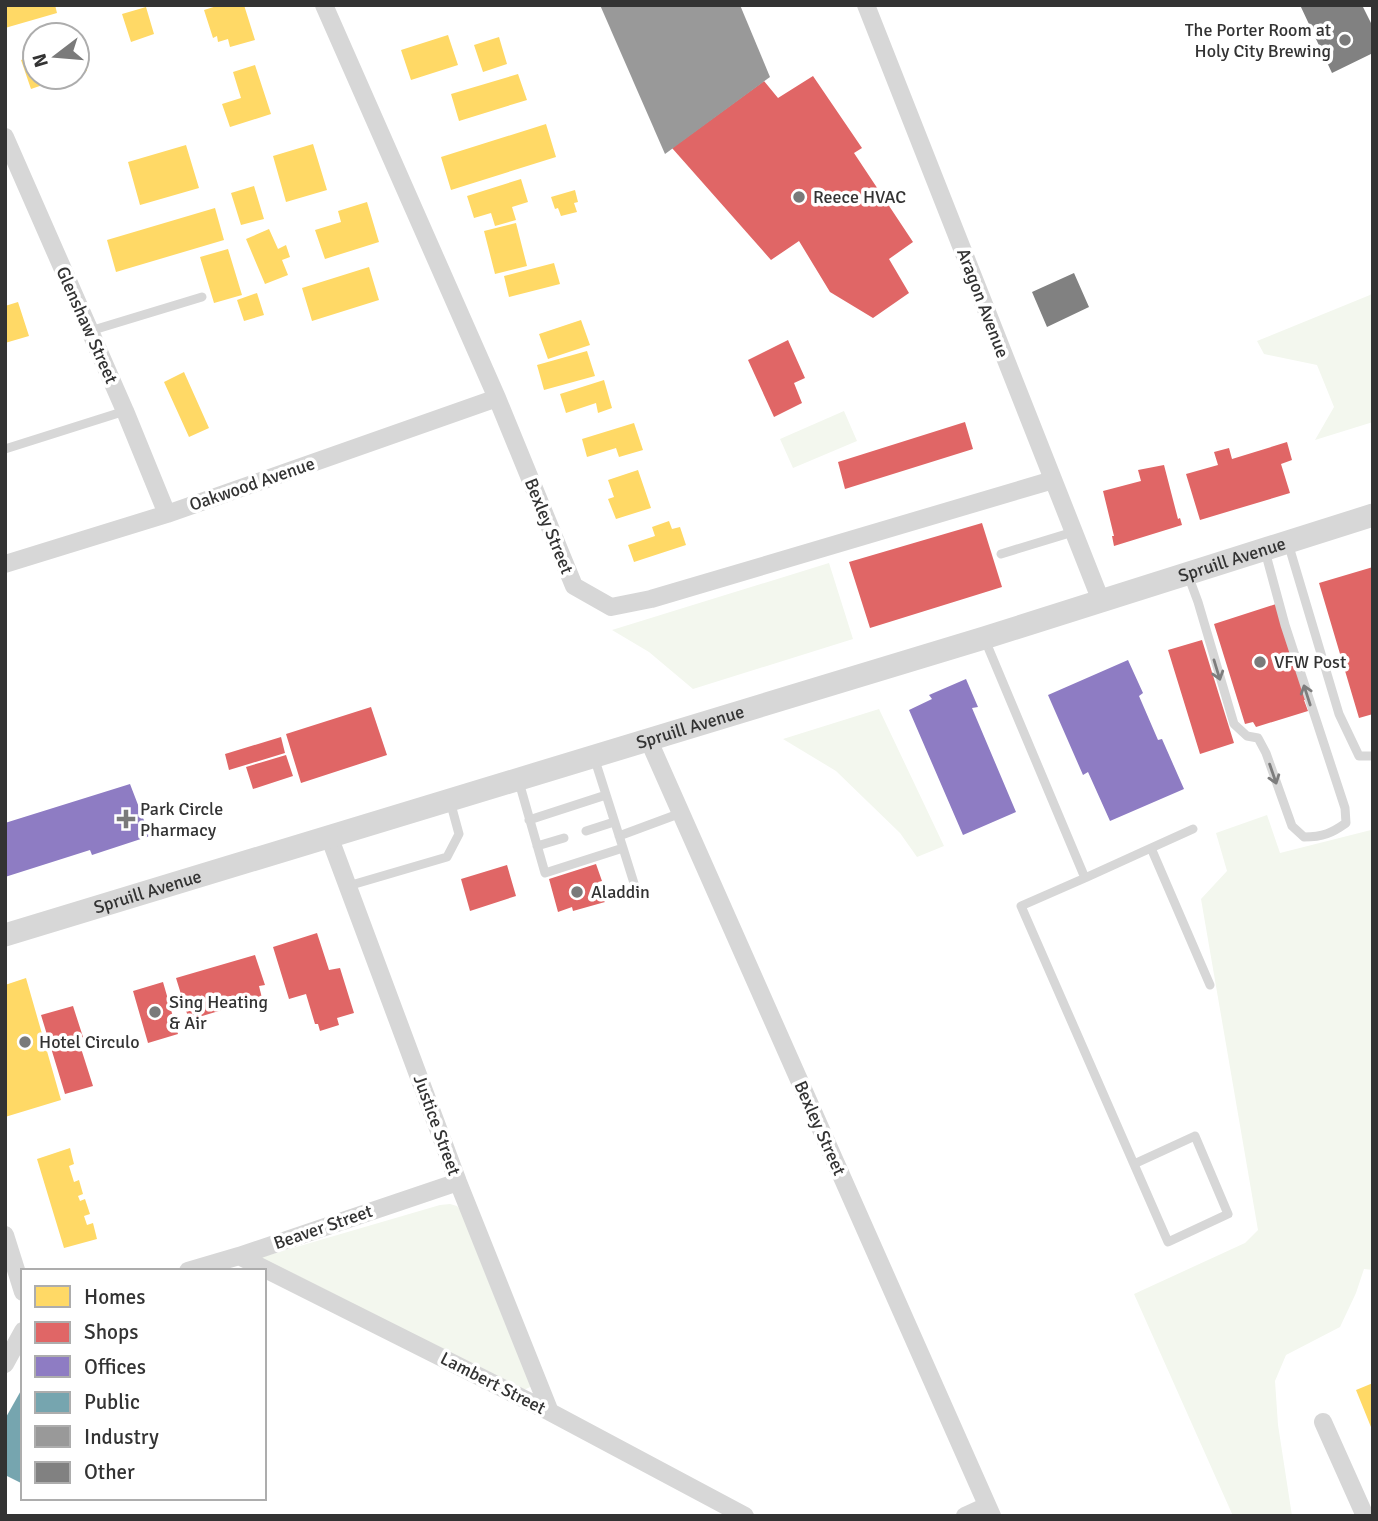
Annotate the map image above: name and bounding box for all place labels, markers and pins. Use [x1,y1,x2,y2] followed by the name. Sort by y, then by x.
[1185,19,1331,62] place label: The Porter Room at Holy City Brewing
[1337,32,1353,48] marker: The Porter Room at Holy City Brewing
[813,186,906,208] place label: Reece HVAC
[791,189,807,205] marker: Reece HVAC
[1274,651,1346,673] place label: VFW Post
[1252,654,1268,670] marker: VFW Post
[140,798,223,841] place label: Park Circle Pharmacy
[118,811,134,827] marker: Park Circle Pharmacy
[591,881,650,903] place label: Aladdin
[569,884,585,900] marker: Aladdin
[169,991,268,1034] place label: Sing Heating & Air
[147,1004,163,1020] marker: Sing Heating & Air
[39,1031,140,1053] place label: Hotel Circulo
[17,1034,33,1050] marker: Hotel Circulo

